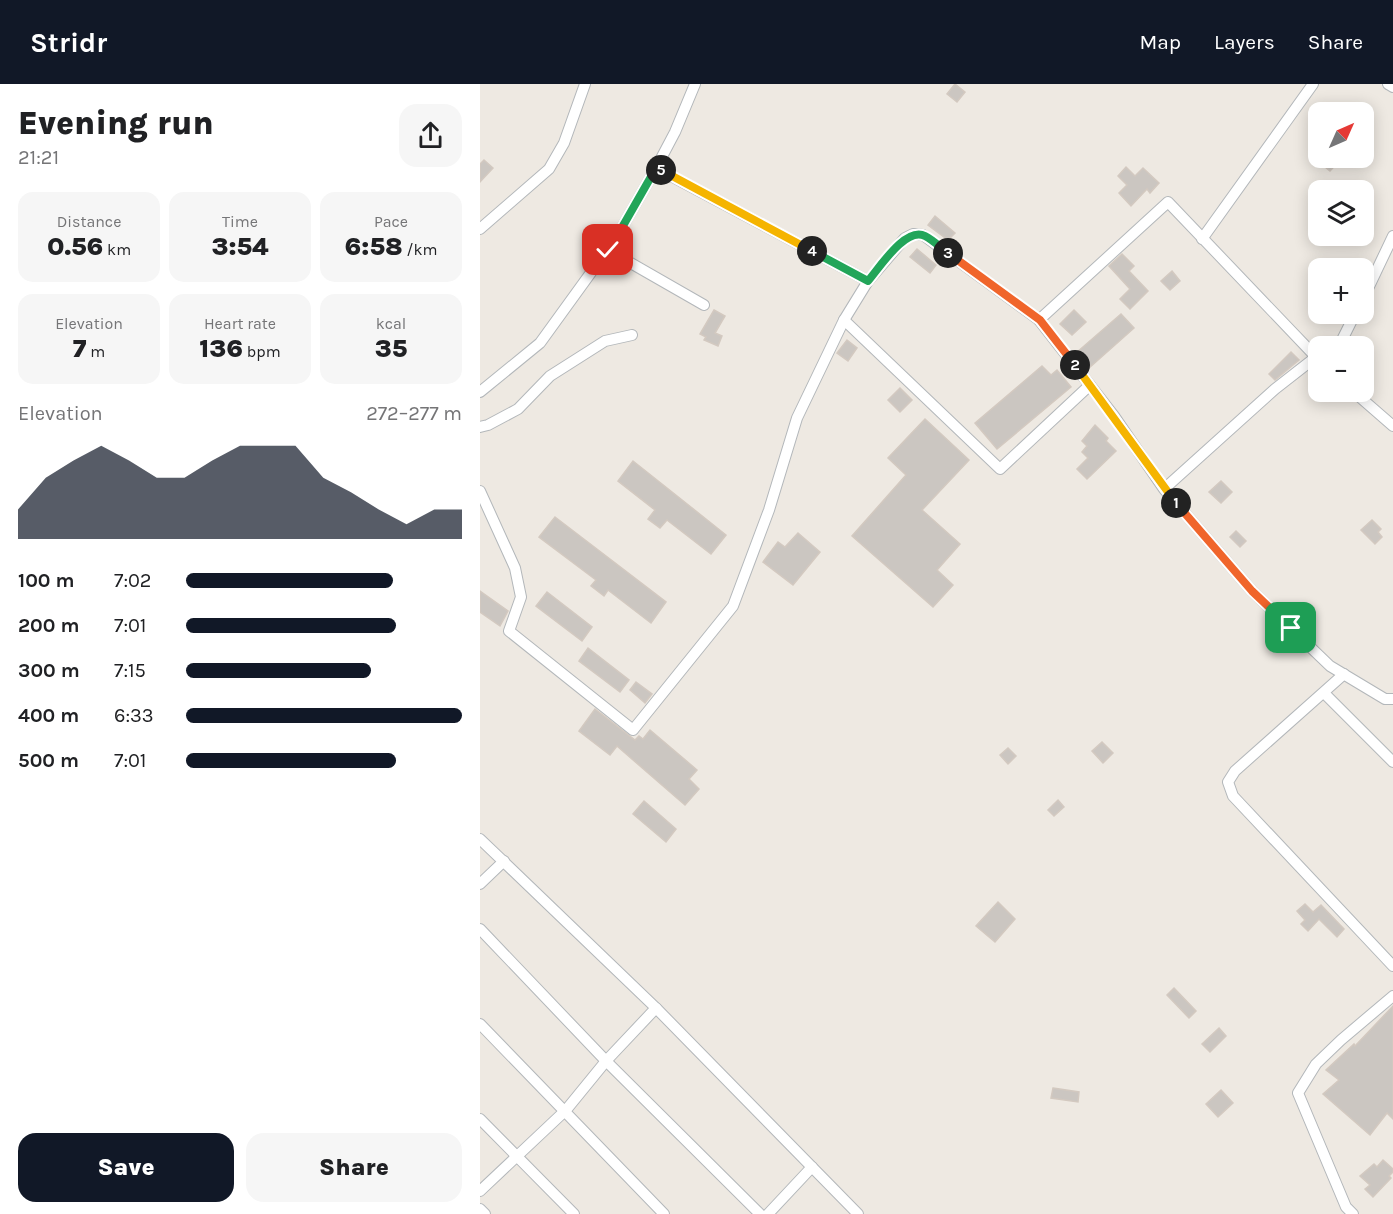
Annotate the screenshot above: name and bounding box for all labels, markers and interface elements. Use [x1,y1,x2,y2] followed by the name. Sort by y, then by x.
[30,26,107,59] text: Stridr
[1139,30,1181,54] text: Map
[1214,30,1275,54] text: Layers
[1308,30,1363,54] text: Share
[1308,102,1374,168] north arrow
[1308,102,1374,402] map controls
[18,104,214,142] text: Evening run
[399,104,462,167] button: share
[18,146,59,169] text: 21:21
[646,155,676,185] pin: 5
[656,160,666,179] text: 5
[1308,180,1374,246] button: layers
[57,212,121,231] text: Distance
[222,212,258,231] text: Time
[374,212,408,231] text: Pace
[582,224,633,275] pin
[47,231,103,262] text: 0.56
[211,231,269,262] text: 3:54
[345,231,403,262] text: 6:58
[591,233,624,266] icon: check
[797,236,827,266] pin: 4
[933,238,963,268] pin: 3
[103,240,131,259] text: km
[403,240,437,259] text: /km
[807,241,817,260] text: 4
[943,243,953,262] text: 3
[1308,258,1374,324] button: +
[55,314,123,333] text: Elevation
[204,314,276,333] text: Heart rate
[376,314,406,333] text: kcal
[73,333,86,364] text: 7
[199,333,243,364] text: 136
[375,333,407,364] text: 35
[1308,336,1374,402] button: −
[86,342,105,361] text: m
[243,342,281,361] text: bpm
[1060,350,1090,380] pin: 2
[1070,355,1080,374] text: 2
[18,402,103,425] text: Elevation
[366,402,462,425] text: 272–277 m
[1161,488,1191,518] pin: 1
[1173,493,1179,512] text: 1
[18,569,74,592] text: 100 m
[114,569,151,592] text: 7:02
[1265,602,1316,653] pin
[1274,611,1307,644] icon: arrive
[18,614,79,637] text: 200 m
[114,614,146,637] text: 7:01
[18,659,80,682] text: 300 m
[114,659,146,682] text: 7:15
[18,704,79,727] text: 400 m
[114,704,154,727] text: 6:33
[18,749,79,772] text: 500 m
[114,749,146,772] text: 7:01
[18,1133,234,1202] button: Save
[246,1133,462,1202] button: Share

